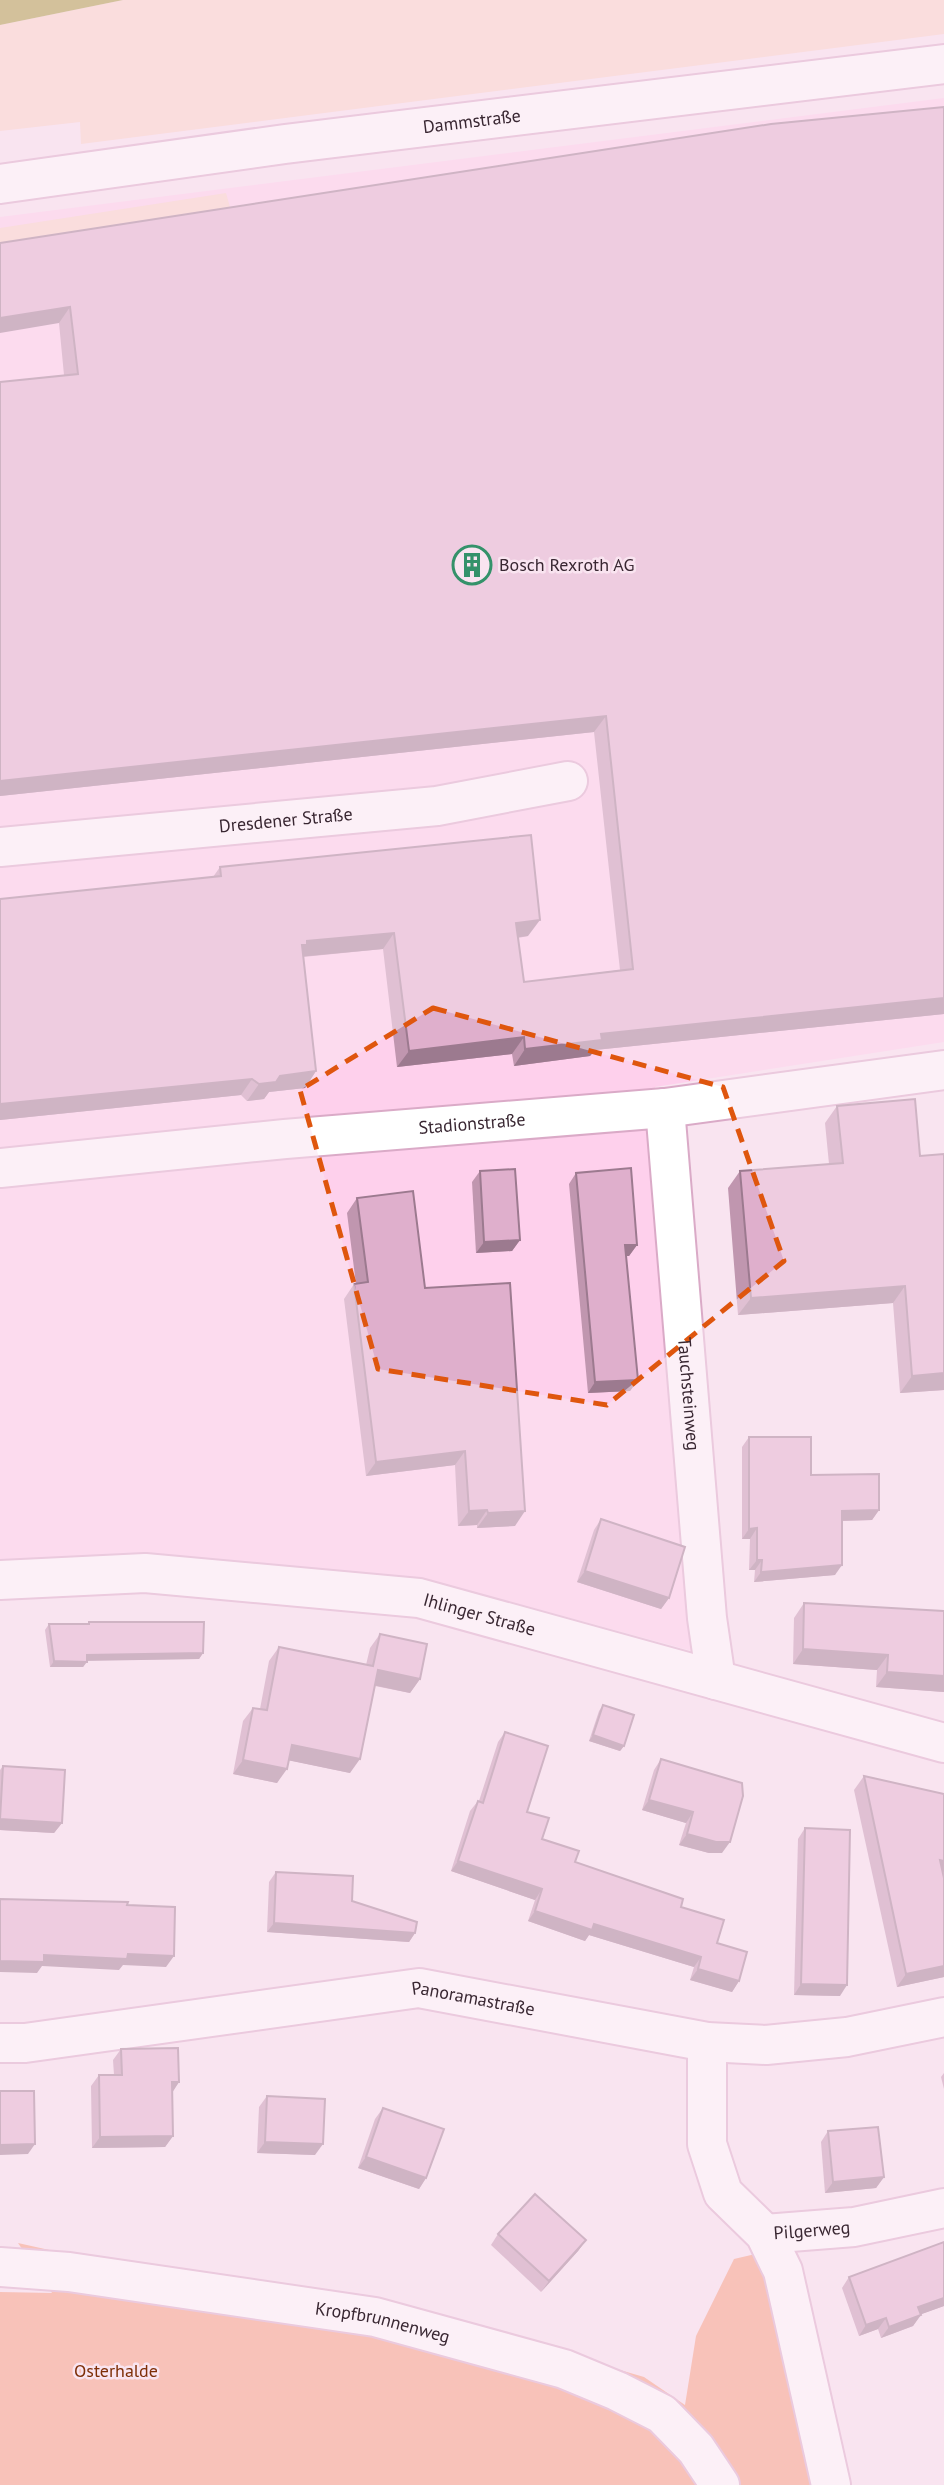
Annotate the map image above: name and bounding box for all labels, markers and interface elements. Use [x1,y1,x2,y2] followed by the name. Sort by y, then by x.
[421,103,522,138] street label: Dammstraße
[451,544,493,586] building icon: Bosch Rexroth AG
[499,553,634,576] place label: Bosch Rexroth AG
[218,802,353,837] street label: Dresdener Straße
[418,1107,526,1139] street label: Stadionstraße
[673,1336,705,1452] street label: Tauchsteinweg
[421,1588,538,1641] street label: Ihlinger Straße
[410,1976,537,2021] street label: Panoramastraße
[773,2215,851,2244] street label: Pilgerweg
[314,2296,453,2348] street label: Kropfbrunnenweg
[74,2359,158,2382] park label: Osterhalde

